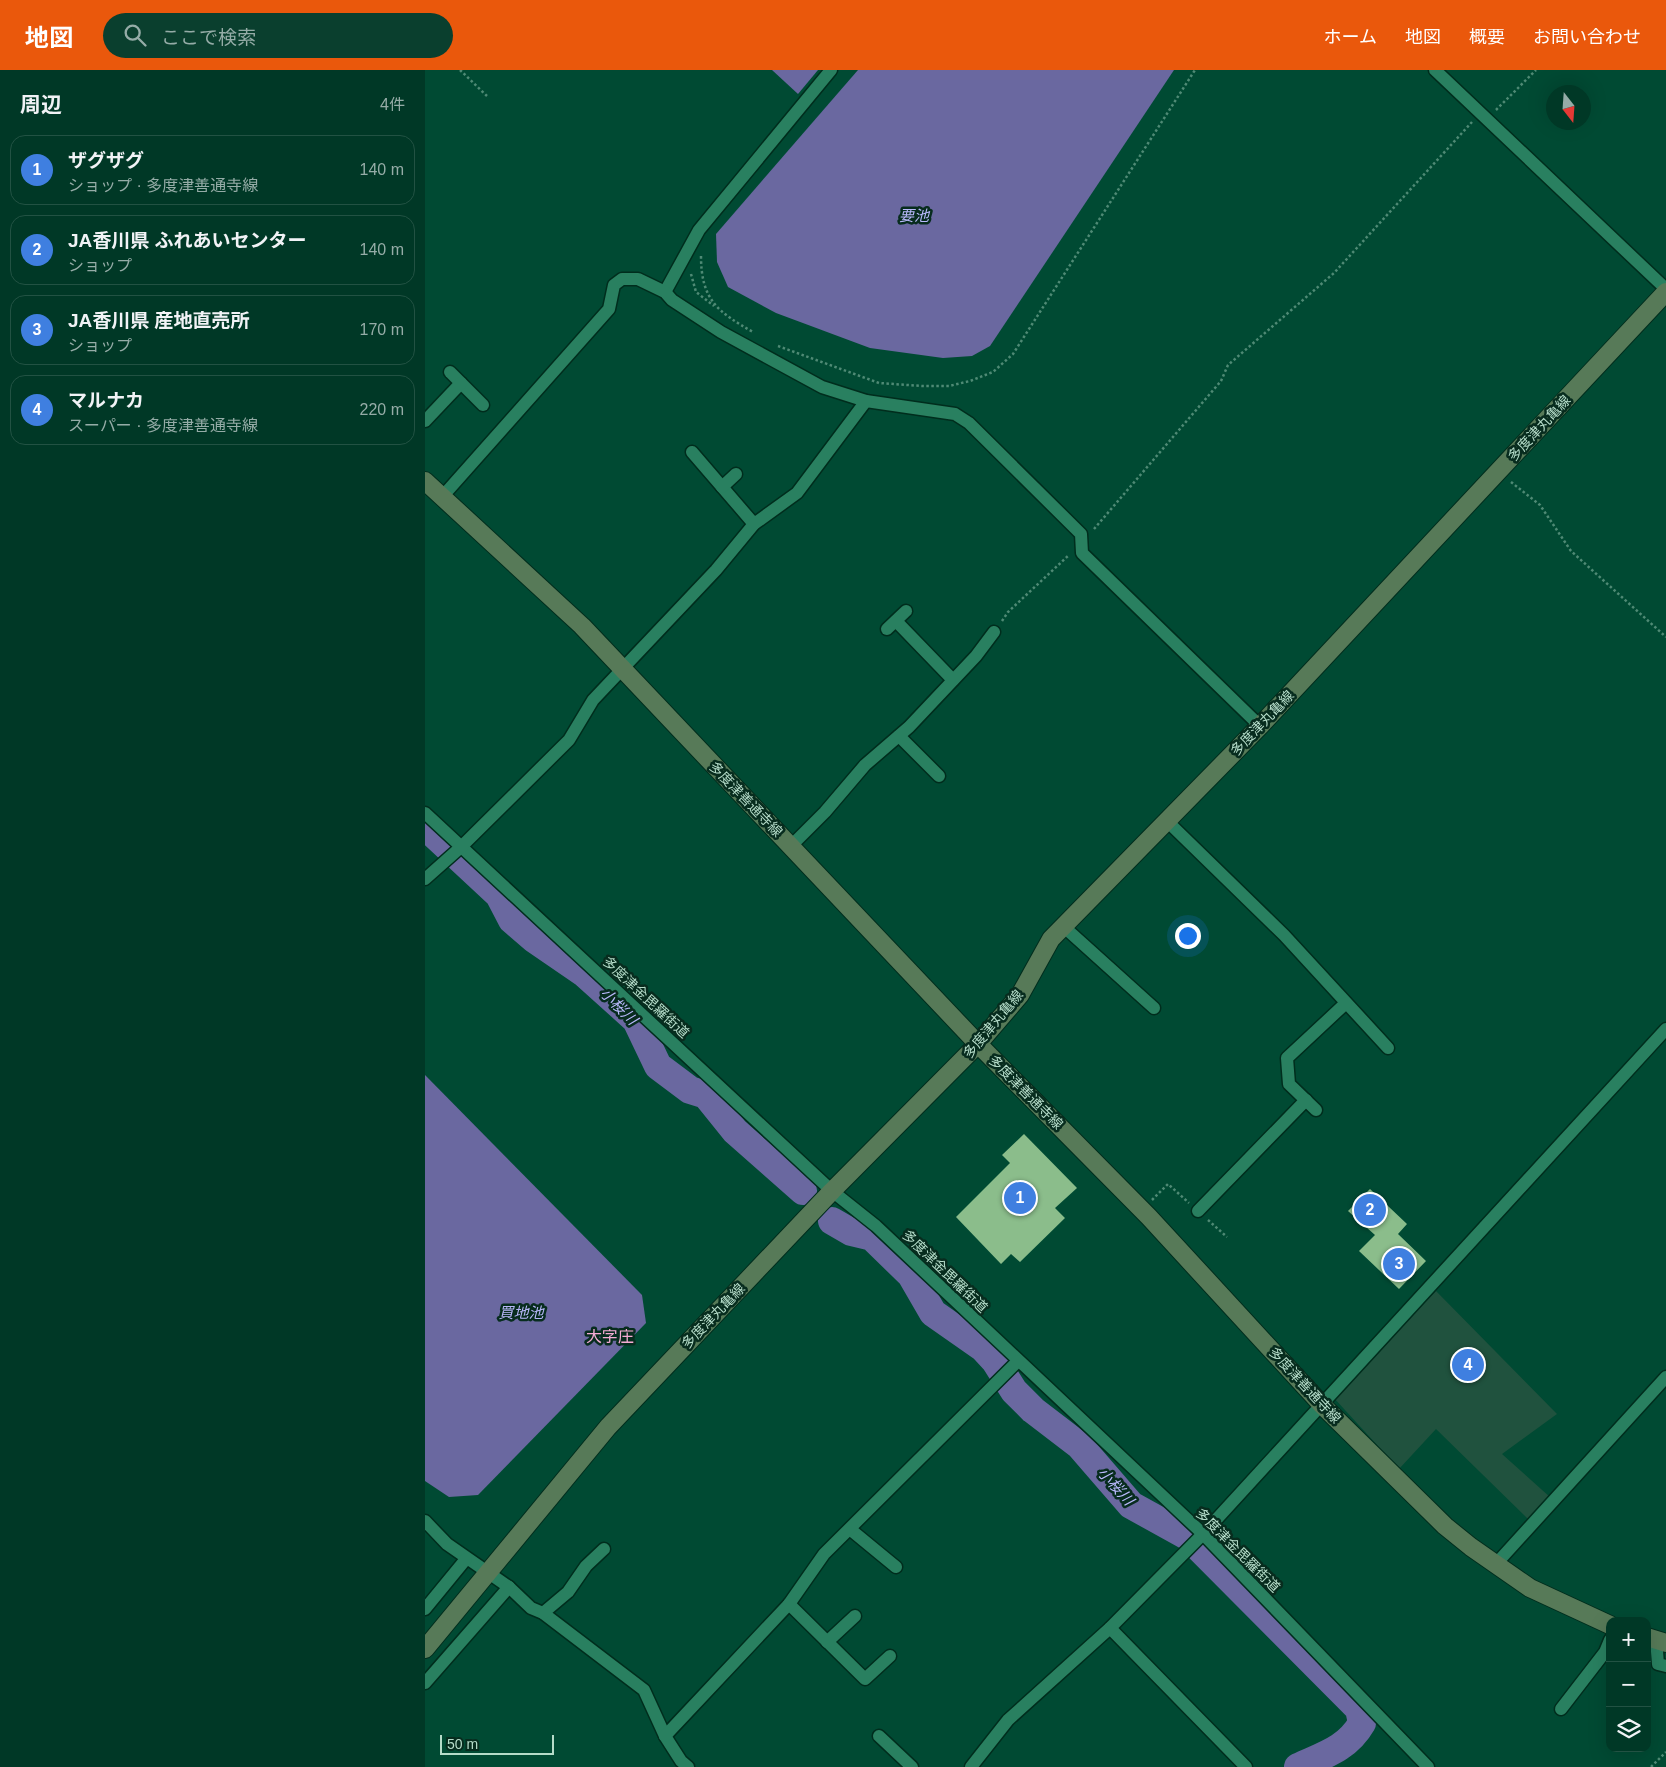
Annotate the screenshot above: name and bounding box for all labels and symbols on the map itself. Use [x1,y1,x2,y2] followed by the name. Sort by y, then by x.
[1546,85,1591,130] north arrow
[899,207,931,224] water label: 要池
[1505,392,1573,464] street label: 多度津丸亀線
[1227,687,1297,759] street label: 多度津丸亀線
[706,758,786,840] street label: 多度津善通寺線
[1175,923,1201,949] your location
[600,953,692,1041] street label: 多度津金毘羅街道
[597,984,642,1029] water label: 小桜川
[960,987,1026,1061] street label: 多度津丸亀線
[986,1052,1066,1132] street label: 多度津善通寺線
[1004,1179,1036,1217] pin: 1
[1354,1191,1386,1229] pin: 2
[899,1226,991,1316] street label: 多度津金毘羅街道
[1383,1245,1415,1283] pin: 3
[678,1280,748,1352] street label: 多度津丸亀線
[498,1304,545,1321] water label: 買地池
[586,1328,634,1345] district label: 大字庄
[1266,1344,1344,1426] street label: 多度津善通寺線
[1452,1346,1484,1384] pin: 4
[1095,1464,1139,1510] water label: 小桜川
[1193,1505,1283,1595] street label: 多度津金毘羅街道
[440,1732,554,1755] scale bar

